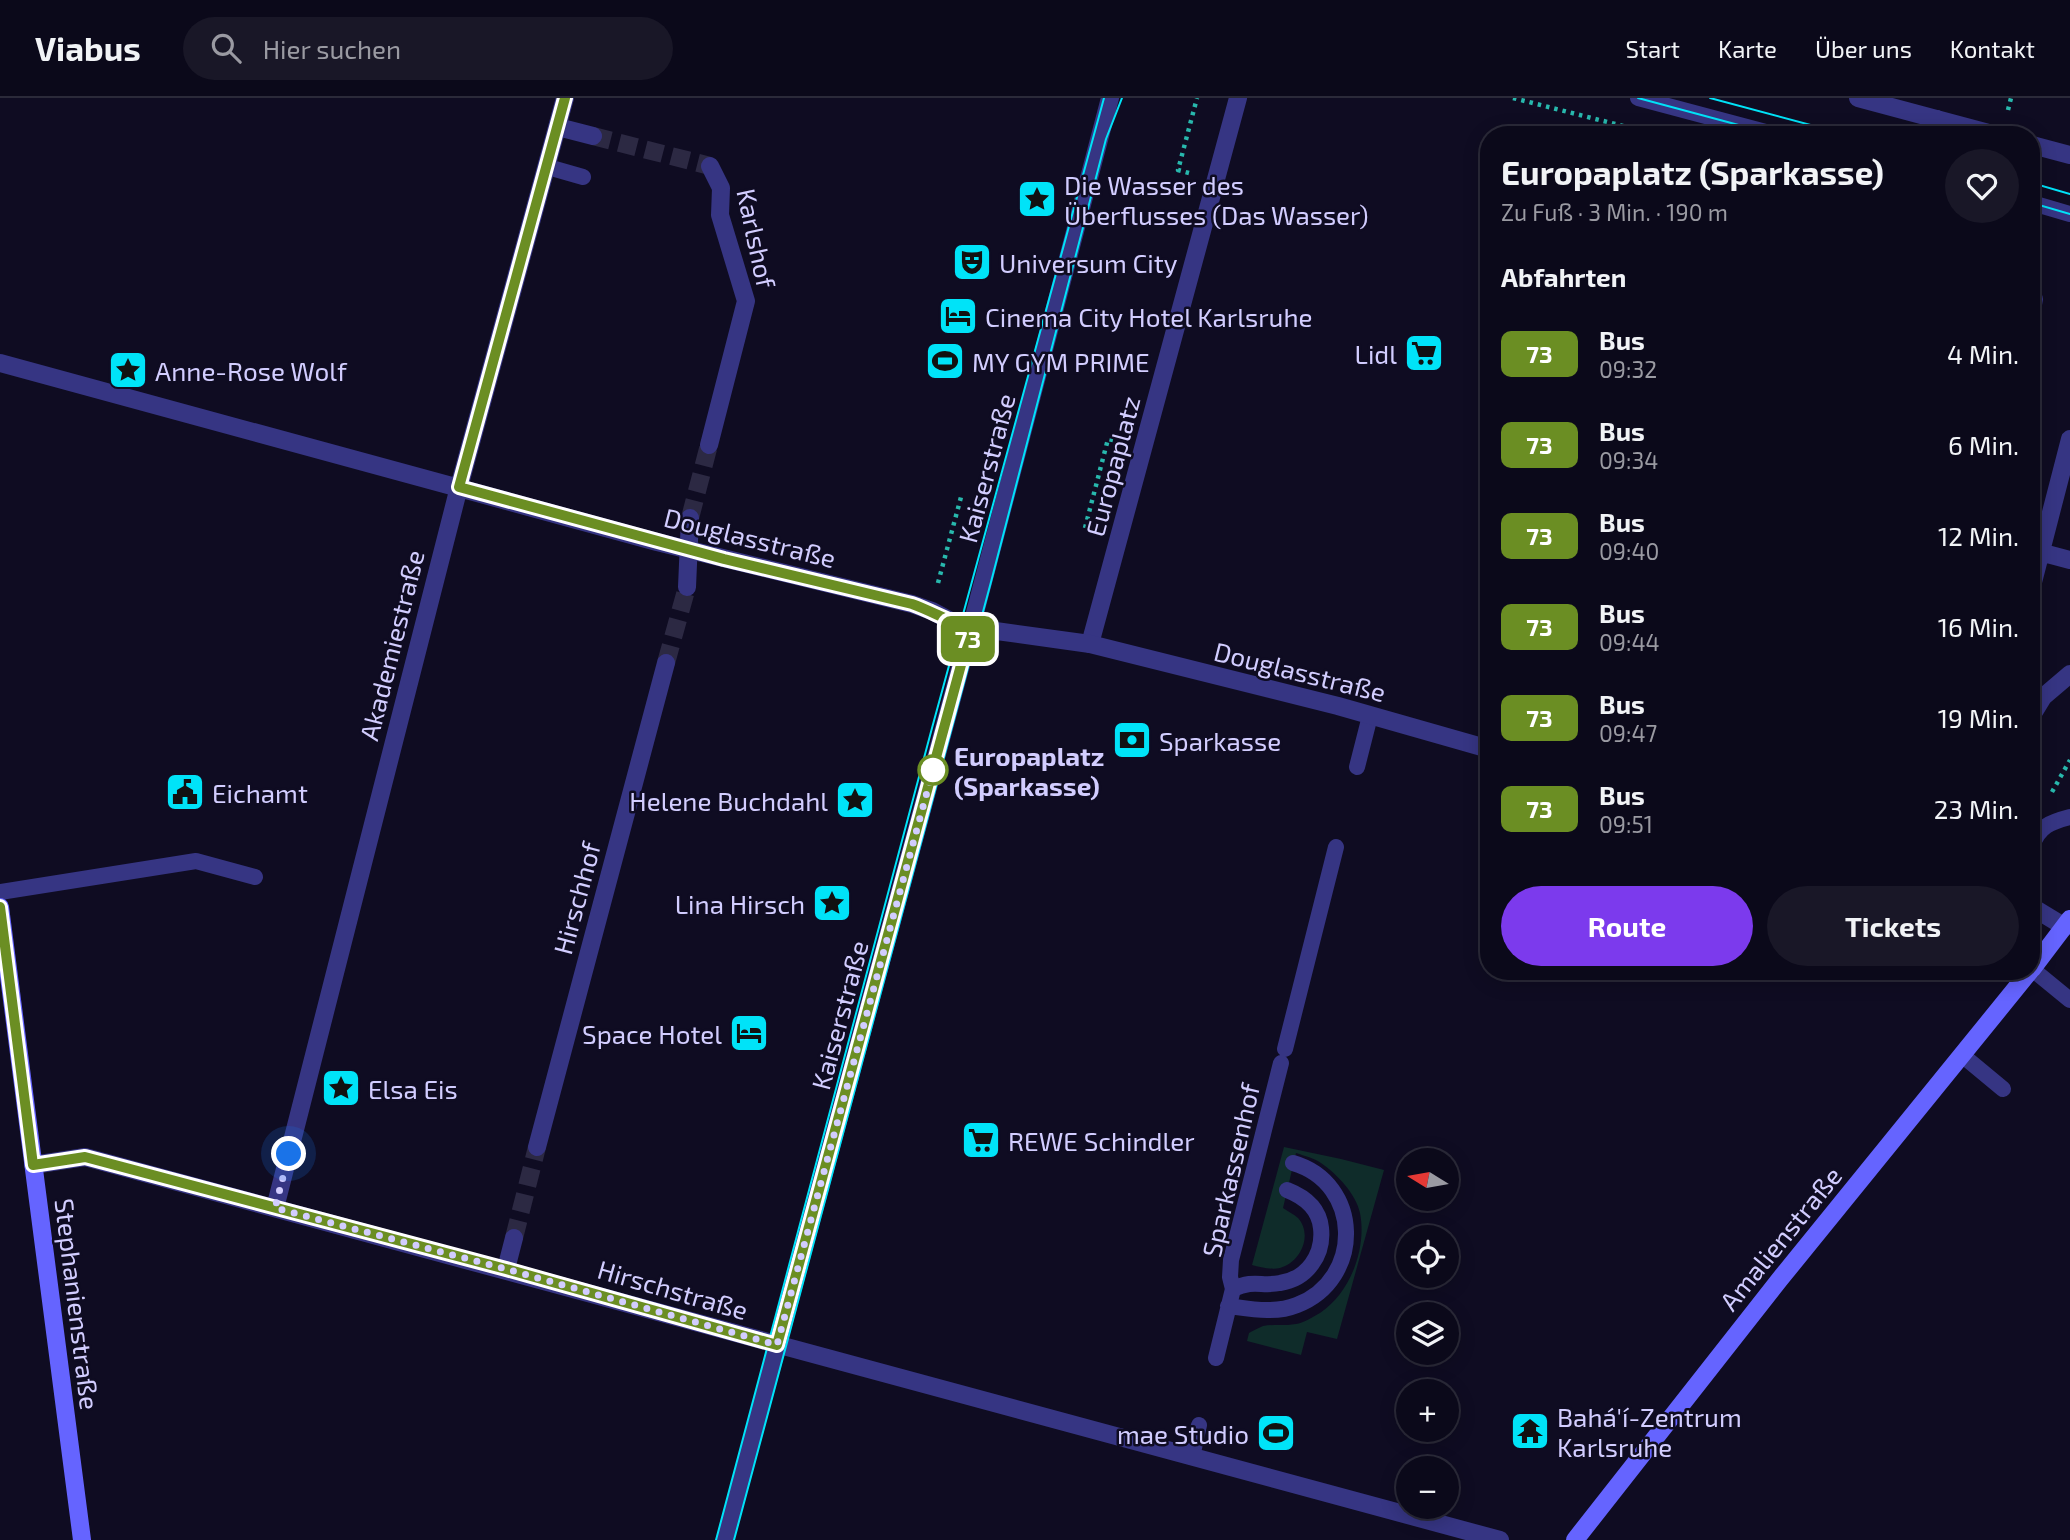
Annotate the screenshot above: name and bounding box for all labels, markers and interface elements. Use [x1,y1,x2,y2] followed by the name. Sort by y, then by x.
[183,17,673,80] search box
[35,28,141,68] text: Viabus
[207,29,245,67] icon: search
[263,33,401,64] text: Hier suchen
[1626,34,1680,63] text: Start
[1718,34,1777,63] text: Karte
[1815,34,1912,63] text: Über uns
[1950,34,2035,63] text: Kontakt
[1945,149,2019,223] button: heart
[1501,152,1884,192] text: Europaplatz (Sparkasse)
[1064,169,1369,230] place label: Die Wasser des Überflusses (Das Wasser)
[1016,178,1058,220] place icon: Die Wasser des Überflusses (Das Wasser)
[731,186,783,292] street label: Karlshof
[1501,198,1728,226] text: Zu Fuß · 3 Min. · 190 m
[951,241,993,283] theatre icon: Universum City
[999,247,1178,278] place label: Universum City
[1501,261,1626,292] text: Abfahrten
[937,295,979,337] hotel icon: Cinema City Hotel Karlsruhe
[985,301,1313,332] place label: Cinema City Hotel Karlsruhe
[1599,324,1645,355] text: Bus
[1403,332,1445,374] supermarket icon: Lidl
[1355,338,1397,369] place label: Lidl
[1947,338,2019,369] text: 4 Min.
[1526,339,1553,368] text: 73
[924,340,966,382] sports icon: MY GYM PRIME
[972,346,1150,377] place label: MY GYM PRIME
[107,349,149,391] place icon: Anne-Rose Wolf
[155,355,348,386] place label: Anne-Rose Wolf
[1599,355,1657,383] text: 09:32
[951,390,1021,546] street label: Kaiserstraße
[1078,393,1146,539] street label: Europaplatz
[1599,415,1645,446] text: Bus
[1948,429,2019,460] text: 6 Min.
[1526,430,1553,459] text: 73
[1599,446,1658,474] text: 09:34
[661,501,839,573] street label: Douglasstraße
[1599,506,1645,537] text: Bus
[1938,520,2019,551] text: 12 Min.
[1526,521,1553,550] text: 73
[1599,537,1659,565] text: 09:40
[352,547,430,743] street label: Akademiestraße
[1599,597,1645,628] text: Bus
[1938,611,2019,642] text: 16 Min.
[1526,612,1553,641] text: 73
[936,616,1000,662] line badge: 73
[955,624,981,653] text: 73
[1599,628,1660,656] text: 09:44
[1211,635,1389,707] street label: Douglasstraße
[1599,688,1645,719] text: Bus
[1938,702,2019,733] text: 19 Min.
[1526,703,1553,732] text: 73
[1111,719,1153,761] bank icon: Sparkasse
[1599,719,1657,747] text: 09:47
[1159,725,1281,756] place label: Sparkasse
[954,740,1104,801] place label: Europaplatz (Sparkasse)
[918,755,948,785] marker: Europaplatz (Sparkasse)
[164,771,206,813] public building icon: Eichamt
[212,777,308,808] place label: Eichamt
[834,779,876,821] place icon: Helene Buchdahl
[1599,779,1645,810] text: Bus
[629,785,828,816] place label: Helene Buchdahl
[1934,793,2019,824] text: 23 Min.
[1526,794,1553,823] text: 73
[1599,810,1653,838] text: 09:51
[546,837,606,958] street label: Hirschhof
[811,882,853,924] place icon: Lina Hirsch
[1501,886,1753,966] button: Route
[1767,886,2019,966] button: Tickets
[675,888,805,919] place label: Lina Hirsch
[804,937,874,1093] street label: Kaiserstraße
[728,1012,770,1054] hotel icon: Space Hotel
[582,1018,722,1049] place label: Space Hotel
[320,1067,362,1109] place icon: Elsa Eis
[368,1073,458,1104] place label: Elsa Eis
[1195,1079,1265,1260] street label: Sparkassenhof
[960,1119,1002,1161] supermarket icon: REWE Schindler
[1008,1125,1195,1156] place label: REWE Schindler
[271,1136,306,1171] your location
[1396,1148,1460,1211] north arrow
[1396,1148,1459,1519] map controls
[1713,1160,1847,1316] street label: Amalienstraße
[50,1197,106,1411] street label: Stephanienstraße
[1396,1225,1459,1288] button: locate
[594,1253,752,1325] street label: Hirschstraße
[1396,1302,1459,1365] button: layers
[1396,1379,1459,1442] button: +
[1557,1401,1742,1462] place label: Bahá'í-Zentrum Karlsruhe
[1509,1410,1551,1452] temple icon: Bahá'í-Zentrum Karlsruhe
[1255,1412,1297,1454] sports icon: mae Studio
[1117,1418,1249,1449] place label: mae Studio
[1396,1456,1459,1519] button: −

